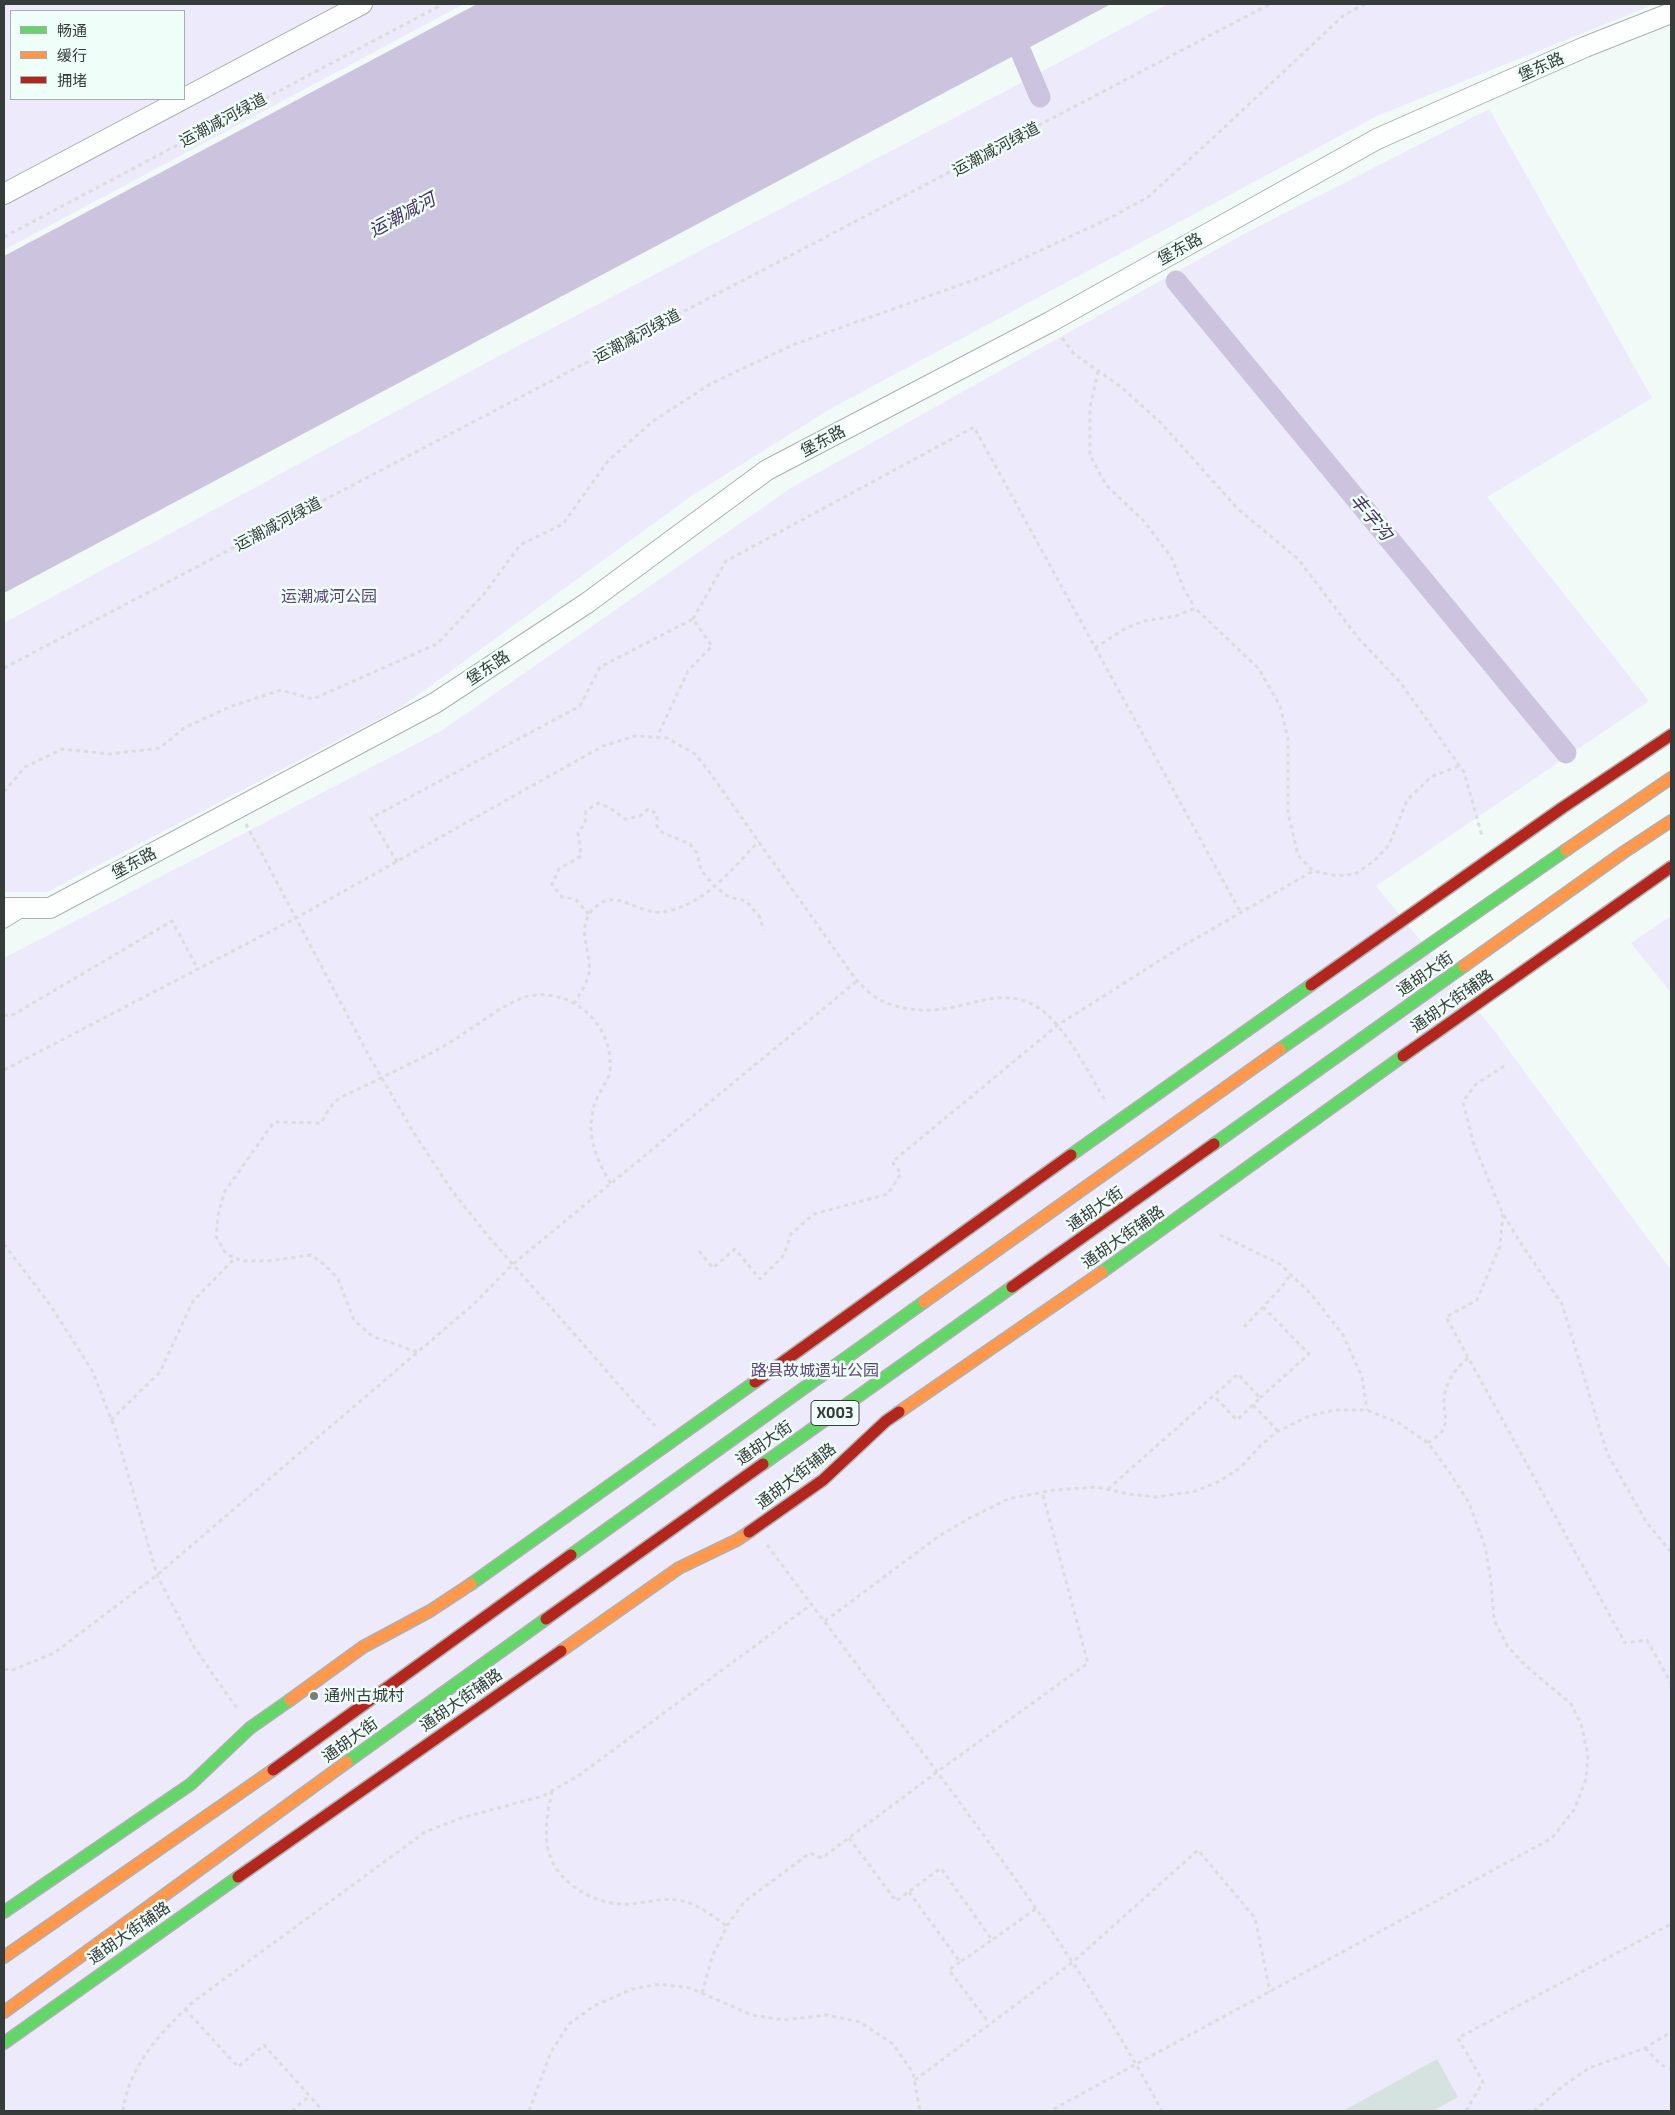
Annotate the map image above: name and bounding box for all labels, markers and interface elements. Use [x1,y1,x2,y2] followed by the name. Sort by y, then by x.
[10,10,185,100] legend
[57,21,87,39] text: 畅通
[57,46,87,64] text: 缓行
[1515,48,1567,86] street label: 堡东路
[57,71,87,89] text: 拥堵
[176,89,270,151] street label: 运潮减河绿道
[949,118,1043,180] street label: 运潮减河绿道
[365,189,439,241] water label: 运潮减河
[1154,229,1206,269] street label: 堡东路
[590,305,684,367] street label: 运潮减河绿道
[797,421,849,461] street label: 堡东路
[1345,489,1397,545] water label: 丰字沟
[231,493,325,555] street label: 运潮减河绿道
[281,587,377,607] park label: 运潮减河公园
[463,647,513,689] street label: 堡东路
[108,843,160,883] street label: 堡东路
[1393,948,1457,1000] street label: 通胡大街
[1407,966,1497,1036] street label: 通胡大街辅路
[1063,1183,1127,1235] street label: 通胡大街
[1078,1202,1168,1272] street label: 通胡大街辅路
[751,1361,879,1381] park label: 路县故城遗址公园
[811,1400,859,1426] road number: X003
[732,1417,796,1469] street label: 通胡大街
[752,1439,840,1513] street label: 通胡大街辅路
[416,1665,506,1735] street label: 通胡大街辅路
[324,1686,404,1706] place label: 通州古城村
[308,1690,320,1702] marker: 通州古城村
[318,1713,382,1767] street label: 通胡大街
[84,1898,174,1968] street label: 通胡大街辅路

